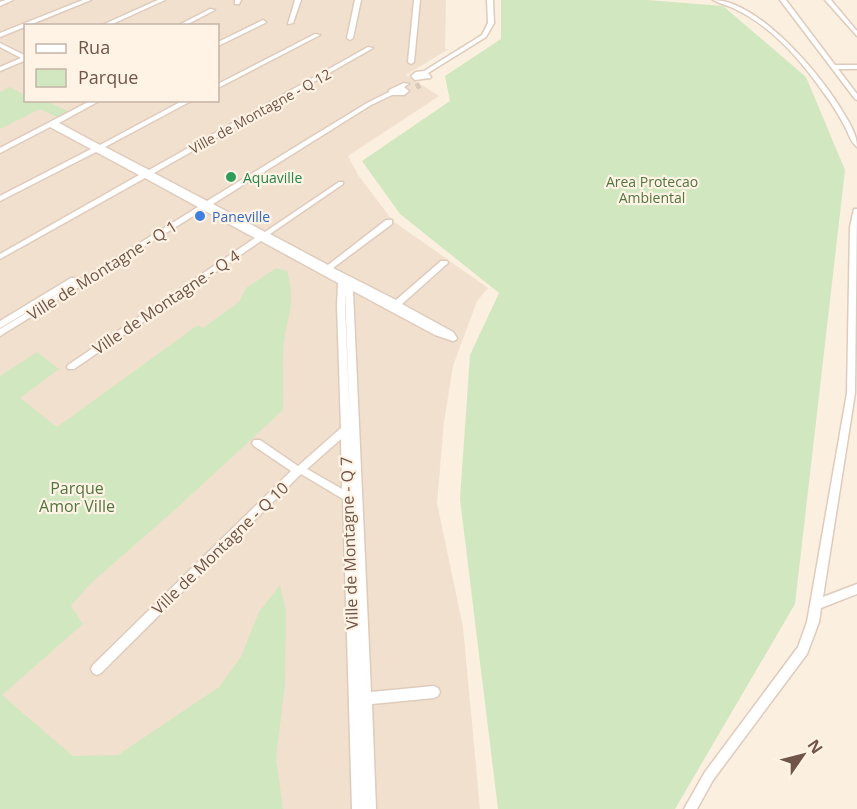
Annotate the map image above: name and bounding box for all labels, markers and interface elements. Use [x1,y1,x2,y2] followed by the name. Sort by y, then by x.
[24,24,219,102] legend
[78,35,110,59] text: Rua
[186,64,334,158] street label: Ville de Montagne - Q 12
[78,65,138,89] text: Parque
[243,168,302,187] place label: Aquaville
[224,170,238,184] marker: Aquaville
[606,172,698,207] park label: Area Protecao Ambiental
[212,207,270,226] place label: Paneville
[193,209,207,223] marker: Paneville
[23,215,181,325] street label: Ville de Montagne - Q 1
[88,245,244,359] street label: Ville de Montagne - Q 4
[335,456,363,630] street label: Ville de Montagne - Q 7
[39,477,115,517] park label: Parque Amor Ville
[147,477,293,619] street label: Ville de Montagne - Q 10
[773,725,833,785] north arrow
[803,735,828,758] text: N

